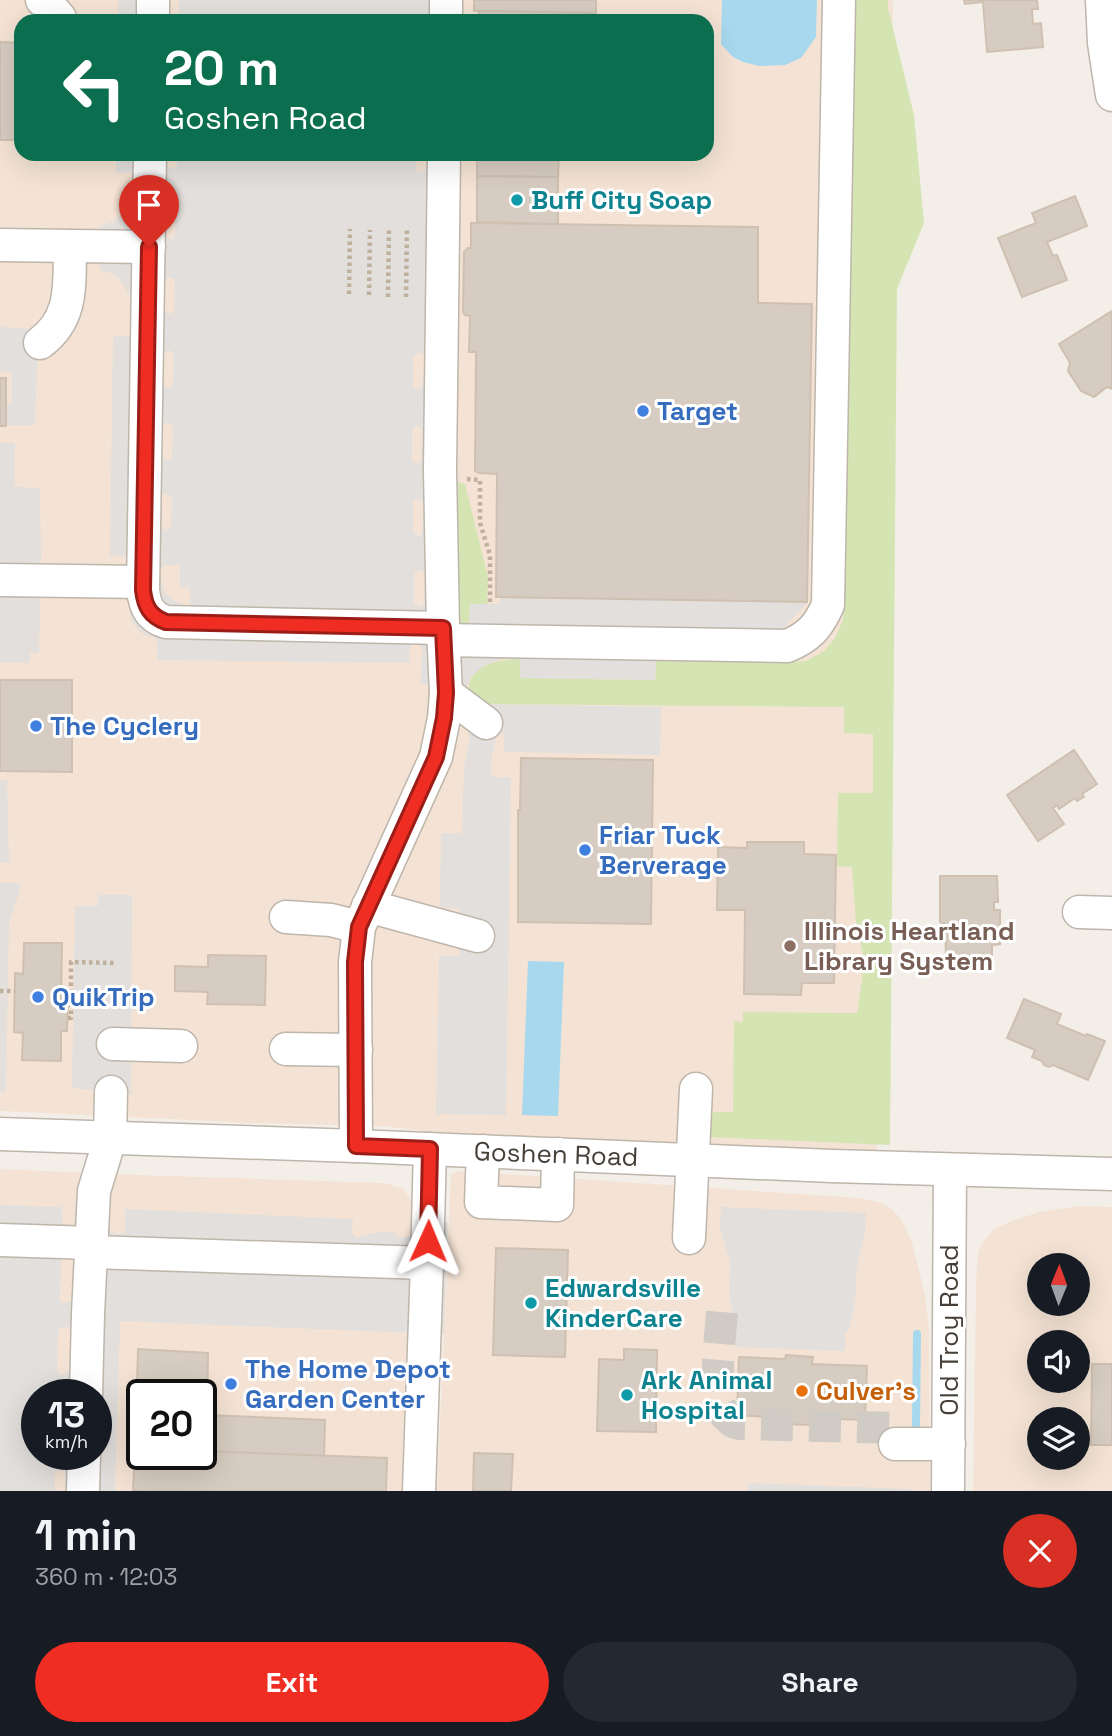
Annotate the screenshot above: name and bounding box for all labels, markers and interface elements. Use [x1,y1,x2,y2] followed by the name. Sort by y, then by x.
[164,37,279,99] text: 20 m
[49,42,140,133] icon: left
[164,98,367,138] text: Goshen Road
[119,175,179,247] pin
[531,183,712,217] place label: Buff City Soap
[130,186,168,224] icon: arrive
[509,192,525,208] marker: Buff City Soap
[657,394,738,428] place label: Target
[635,403,651,419] marker: Target
[50,709,199,743] place label: The Cyclery
[28,718,44,734] marker: The Cyclery
[599,818,727,882] place label: Friar Tuck Berverage
[577,842,593,858] marker: Friar Tuck Berverage
[804,914,1014,978] place label: Illinois Heartland Library System
[782,938,798,954] marker: Illinois Heartland Library System
[52,980,155,1014] place label: QuikTrip
[30,989,46,1005] marker: QuikTrip
[473,1134,639,1174] street label: Goshen Road
[391,1204,465,1278] position arrow
[932,1244,966,1416] street label: Old Troy Road
[1027,1253,1090,1316] north arrow
[1027,1253,1090,1470] map controls
[545,1271,701,1335] place label: Edwardsville KinderCare
[523,1295,539,1311] marker: Edwardsville KinderCare
[1027,1330,1090,1393] button: sound
[245,1352,451,1416] place label: The Home Depot Garden Center
[641,1363,772,1427] place label: Ark Animal Hospital
[816,1374,916,1408] place label: Culver's
[223,1376,239,1392] marker: The Home Depot Garden Center
[126,1379,217,1470] speed limit sign: 20
[794,1383,810,1399] marker: Culver's
[619,1387,635,1403] marker: Ark Animal Hospital
[48,1393,85,1437] text: 13
[1027,1407,1090,1470] button: layers
[45,1430,88,1453] text: km/h
[35,1509,138,1562] text: 1 min
[1003,1514,1077,1588] button: close
[35,1562,177,1592] text: 360 m · 12:03
[35,1642,549,1722] button: Exit
[563,1642,1077,1722] button: Share

